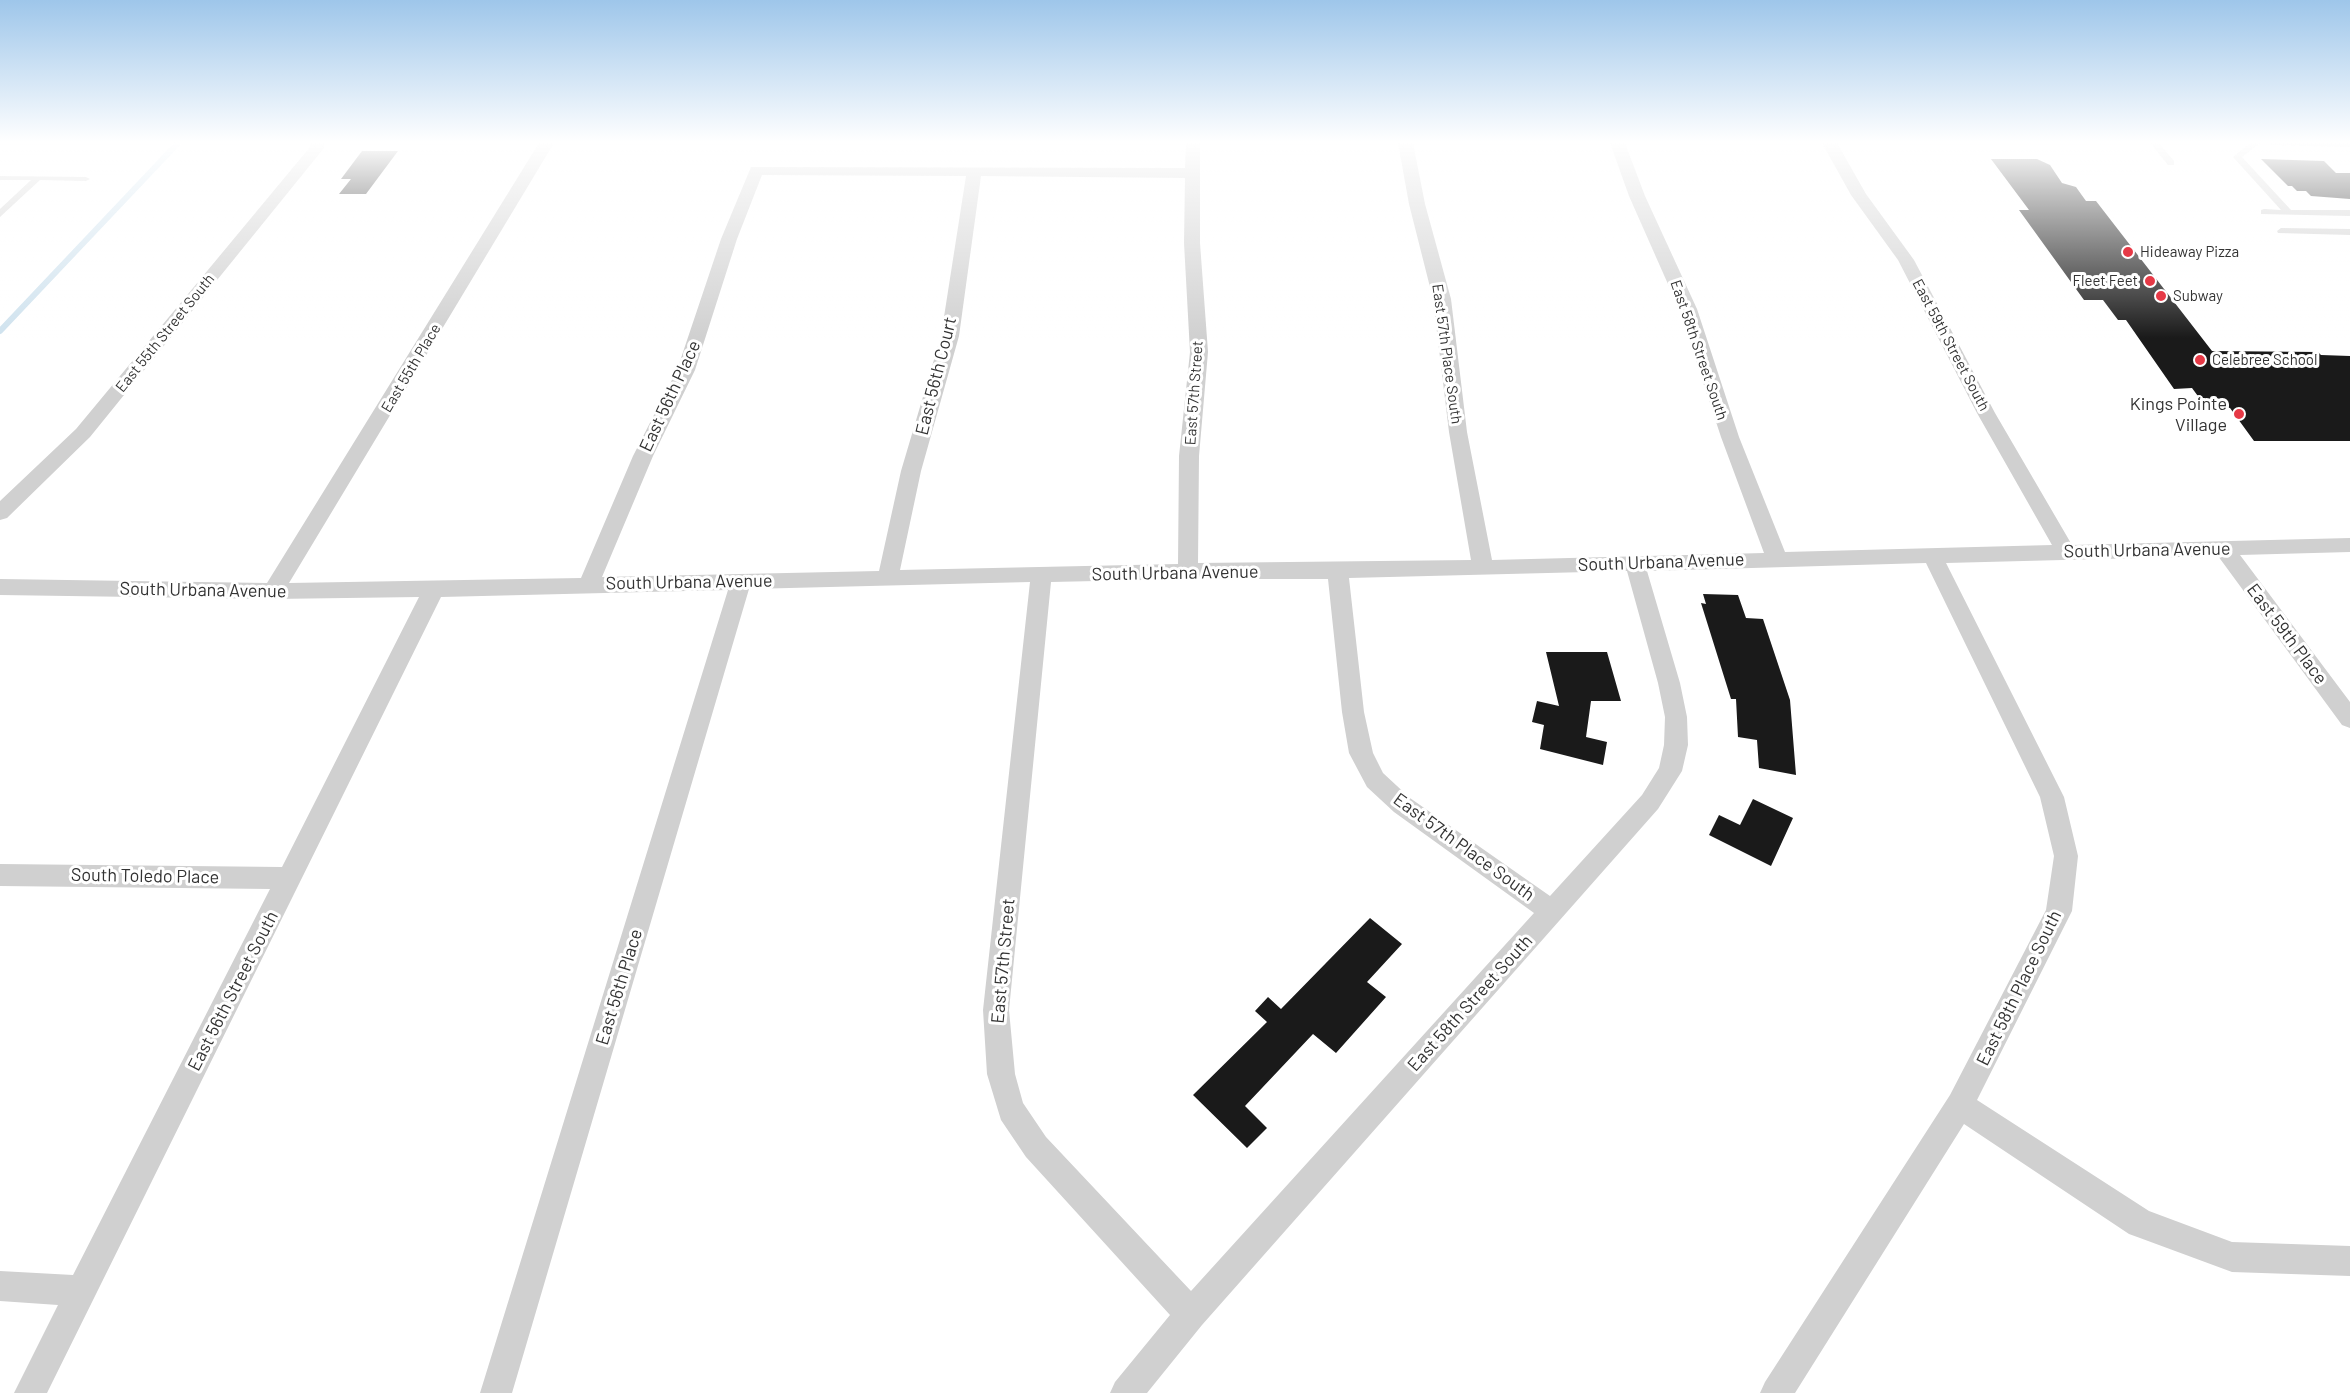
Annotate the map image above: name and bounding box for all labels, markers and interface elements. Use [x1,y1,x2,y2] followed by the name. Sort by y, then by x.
[2140,243,2239,261] place label: Hideaway Pizza
[2121,245,2135,259] marker: Hideaway Pizza
[112,270,218,396] street label: East 55th Street South
[2072,272,2138,290] place label: Fleet Feet
[2143,274,2157,288] marker: Fleet Feet
[1909,276,1993,414] street label: East 59th Street South
[1667,278,1731,422] street label: East 58th Street South
[1428,283,1466,425] street label: East 57th Place South
[2173,287,2223,305] place label: Subway
[2154,289,2168,303] marker: Subway
[911,315,961,437] street label: East 56th Court
[378,320,444,416] street label: East 55th Place
[635,337,705,455] street label: East 56th Place
[1181,340,1207,446] street label: East 57th Street
[2212,351,2317,369] place label: Celebree School
[2193,353,2207,367] marker: Celebree School
[2130,393,2227,436] place label: Kings Pointe Village
[2232,407,2246,421] marker: Kings Pointe Village
[2063,538,2231,562] street label: South Urbana Avenue
[1577,548,1745,576] street label: South Urbana Avenue
[1091,561,1259,585] street label: South Urbana Avenue
[605,570,773,594] street label: South Urbana Avenue
[119,578,287,602] street label: South Urbana Avenue
[2242,579,2332,689] street label: East 59th Place
[1389,789,1539,905] street label: East 57th Place South
[71,864,219,888] street label: South Toledo Place
[987,897,1019,1025] street label: East 57th Street
[1972,907,2066,1069] street label: East 58th Place South
[183,908,283,1074] street label: East 56th Street South
[591,926,647,1048] street label: East 56th Place
[1403,930,1537,1076] street label: East 58th Street South

